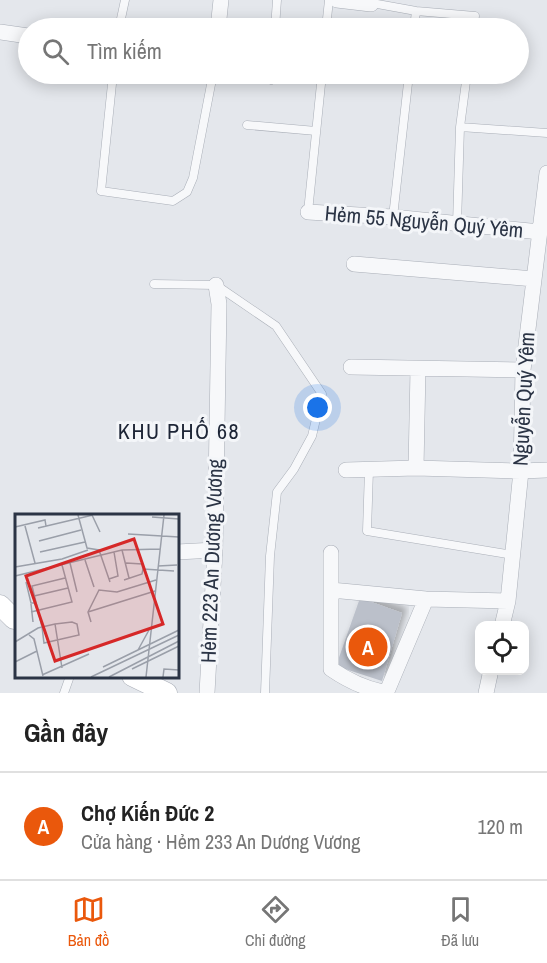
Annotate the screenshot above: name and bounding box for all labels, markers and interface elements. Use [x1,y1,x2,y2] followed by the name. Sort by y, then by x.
[18,18,529,84] search box
[39,35,72,68] icon: search
[87,36,162,66] text: Tìm kiếm
[324,198,524,245] street label: Hẻm 55 Nguyễn Quý Yêm
[506,331,541,467] street label: Nguyễn Quý Yêm
[303,393,332,422] your location
[118,416,240,446] district label: KHU PHỐ 68
[193,458,230,664] street label: Hẻm 223 An Dương Vương
[15,514,178,678] inset map
[475,621,529,675] map controls
[475,621,529,675] button: locate
[348,624,388,670] pin: A
[24,715,108,750] text: Gần đây
[81,798,214,828] text: Chợ Kiến Đức 2
[38,813,49,840] text: A
[477,813,523,840] text: 120 m
[81,828,360,855] text: Cửa hàng · Hẻm 233 An Dương Vương
[68,893,109,951] tab: Bản đồ
[245,893,306,951] tab: Chỉ đường
[441,893,479,951] tab: Đã lưu

